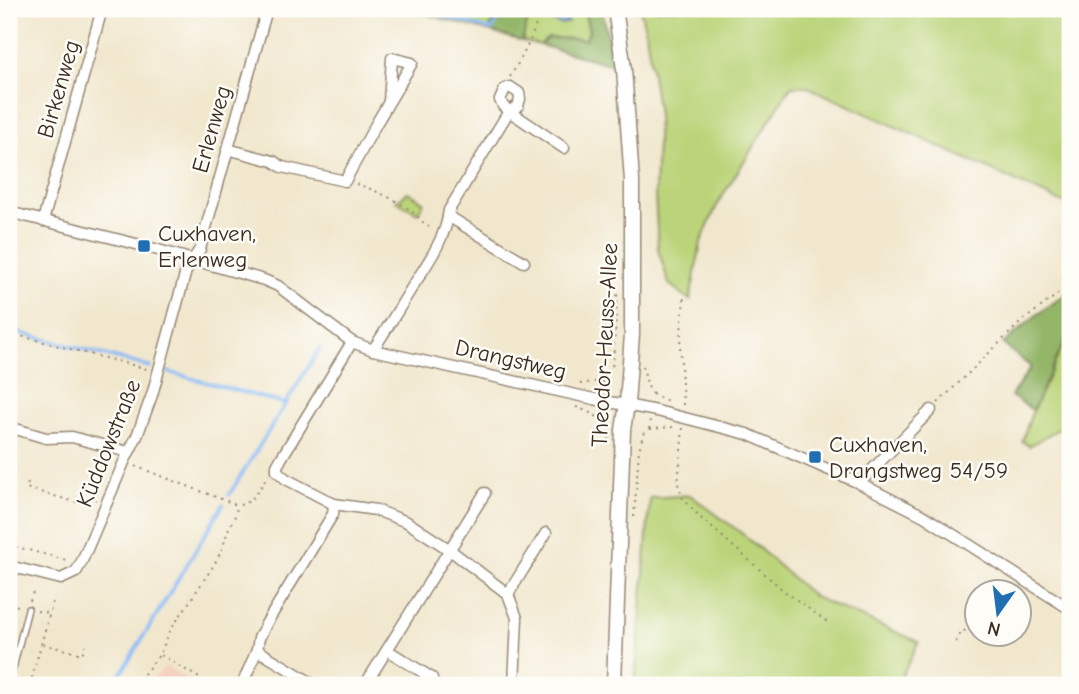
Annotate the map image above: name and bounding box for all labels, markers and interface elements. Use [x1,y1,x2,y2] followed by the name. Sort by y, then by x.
[32,37,85,141] street label: Birkenweg
[186,82,237,176] street label: Erlenweg
[158,220,256,273] place label: Cuxhaven, Erlenweg
[136,238,152,254] marker: Cuxhaven, Erlenweg
[586,242,623,448] street label: Theodor-Heuss-Allee
[453,334,569,385] street label: Drangstweg
[71,376,146,511] street label: Küddowstraße
[829,431,1008,484] place label: Cuxhaven, Drangstweg 54/59
[807,449,823,465] marker: Cuxhaven, Drangstweg 54/59
[964,578,1034,648] north arrow
[985,616,1003,641] text: N

